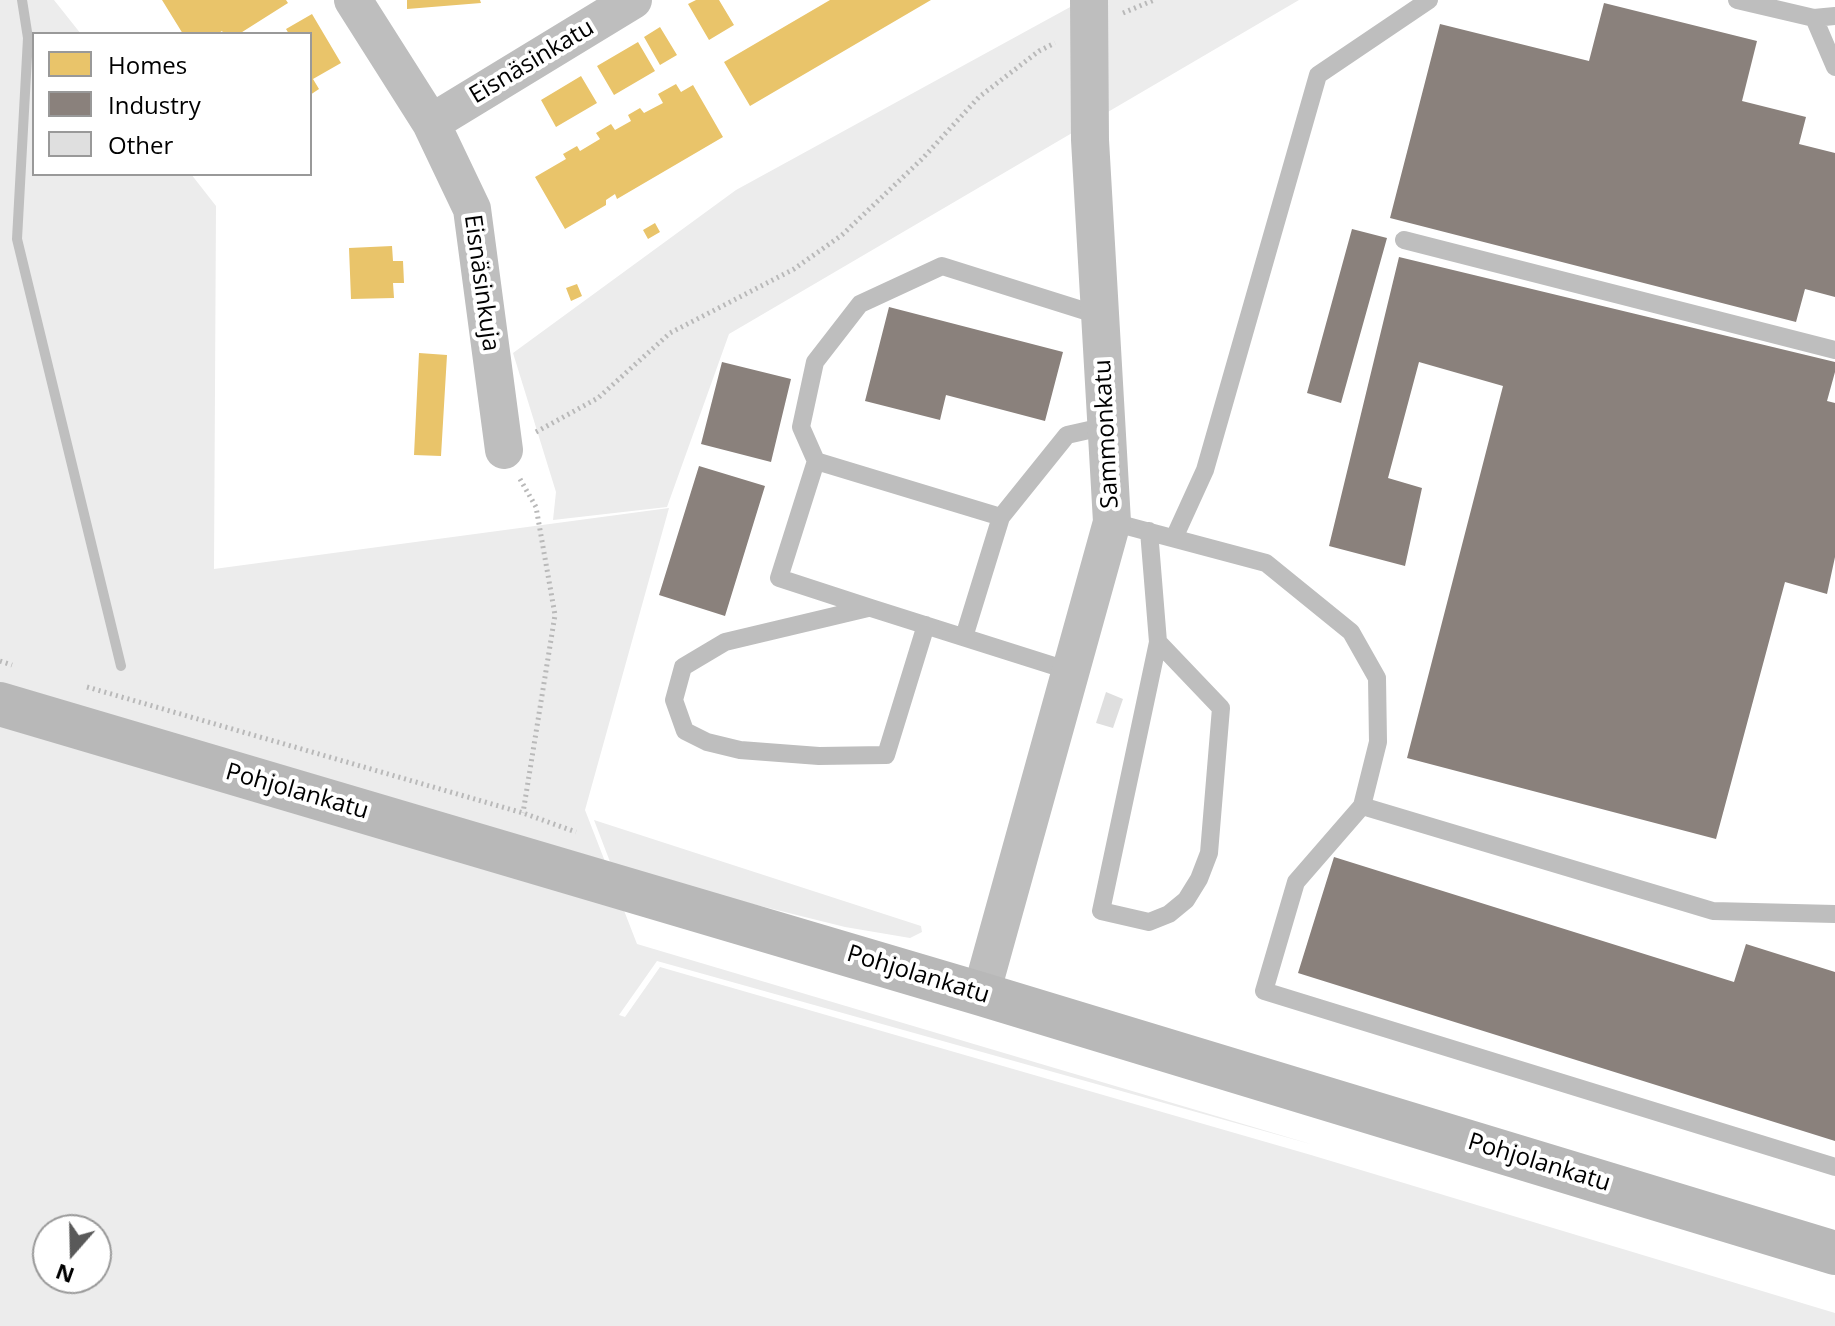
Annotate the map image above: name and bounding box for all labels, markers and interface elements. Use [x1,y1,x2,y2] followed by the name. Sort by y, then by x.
[464,14,600,110] street label: Eisnäsinkatu
[32,32,312,176] legend
[108,48,187,81] text: Homes
[108,88,201,121] text: Industry
[108,128,173,161] text: Other
[457,213,505,353] street label: Eisnäsinkuja
[1089,359,1125,509] street label: Sammonkatu
[222,758,372,826] street label: Pohjolankatu
[843,940,993,1010] street label: Pohjolankatu
[1464,1128,1614,1198] street label: Pohjolankatu
[32,1214,112,1294] north arrow
[51,1258,78,1292] text: N

